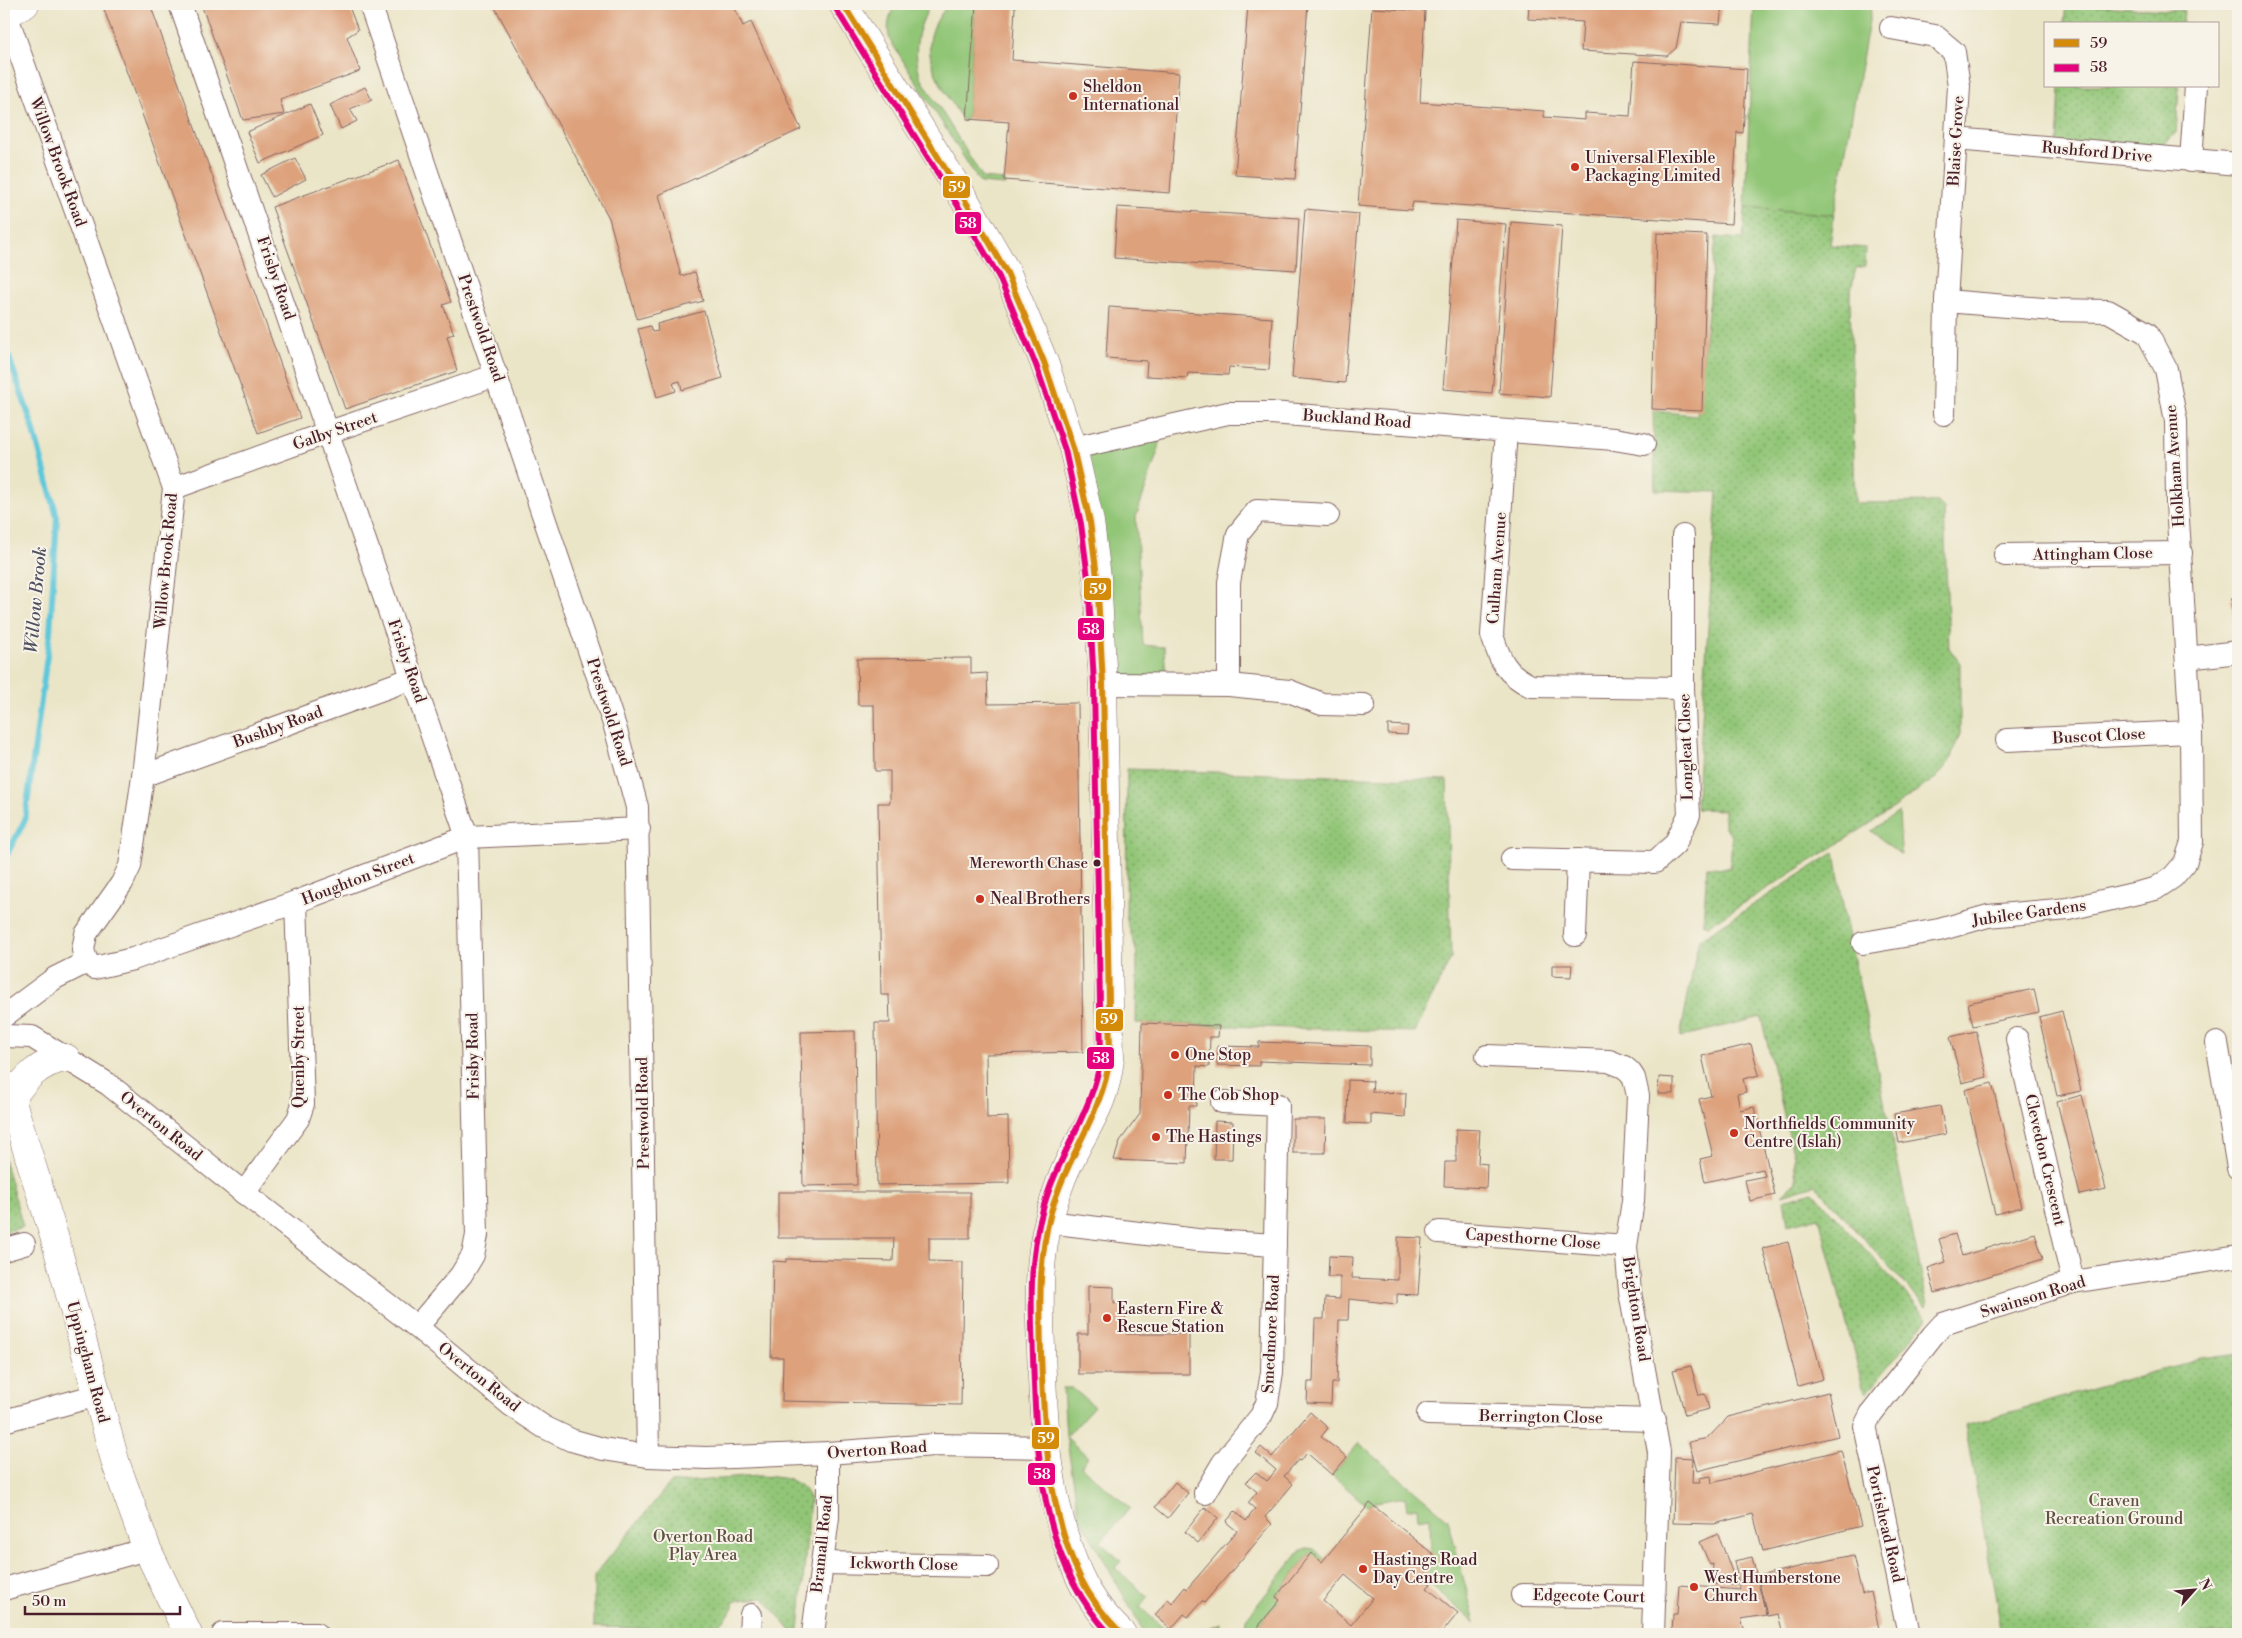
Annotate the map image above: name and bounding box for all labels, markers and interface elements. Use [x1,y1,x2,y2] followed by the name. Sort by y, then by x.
[2044,22,2220,88] legend
[2090,34,2107,53] text: 59
[2090,58,2107,77] text: 58
[1083,77,1180,115] place label: Sheldon International
[1067,90,1079,102] marker: Sheldon International
[25,94,91,230] street label: Willow Brook Road
[1944,95,1968,188] street label: Blaise Grove
[2041,137,2153,167] street label: Rushford Drive
[1585,148,1721,186] place label: Universal Flexible Packaging Limited
[1569,161,1581,173] marker: Universal Flexible Packaging Limited
[942,175,971,199] line badge: 59
[948,179,966,197] text: 59
[954,211,982,235] line badge: 58
[959,215,977,233] text: 58
[252,234,300,322] street label: Frisby Road
[453,271,509,385] street label: Prestwold Road
[2161,404,2189,528] street label: Holkham Avenue
[1301,405,1412,433] street label: Buckland Road
[290,407,380,455] street label: Galby Street
[150,492,182,631] street label: Willow Brook Road
[1483,511,1511,625] street label: Culham Avenue
[2032,543,2153,565] street label: Attingham Close
[20,546,52,654] water label: Willow Brook
[1083,577,1112,601] line badge: 59
[1089,581,1107,599] text: 59
[383,617,431,705] street label: Frisby Road
[1077,617,1105,641] line badge: 58
[1082,621,1100,639] text: 58
[582,655,636,769] street label: Prestwold Road
[1674,693,1698,801] street label: Longleat Close
[229,702,326,753] street label: Bushby Road
[2051,724,2146,748] street label: Buscot Close
[299,848,418,910] street label: Houghton Street
[969,854,1088,873] place label: Mereworth Chase
[1092,858,1102,868] marker: Mereworth Chase
[990,889,1090,909] place label: Neal Brothers
[974,893,986,905] marker: Neal Brothers
[1970,895,2087,931] street label: Jubilee Gardens
[289,1005,309,1108] street label: Quenby Street
[1095,1008,1124,1032] line badge: 59
[1100,1011,1118,1029] text: 59
[462,1012,484,1100] street label: Frisby Road
[1185,1045,1251,1065] place label: One Stop
[1086,1046,1115,1070] line badge: 58
[1169,1049,1181,1061] marker: One Stop
[1092,1050,1110,1068] text: 58
[632,1056,654,1170] street label: Prestwold Road
[1178,1085,1279,1105] place label: The Cob Shop
[116,1087,206,1165] street label: Overton Road
[1162,1089,1174,1101] marker: The Cob Shop
[2020,1092,2070,1228] street label: Clevedon Crescent
[1744,1114,1915,1152] place label: Northfields Community Centre (Islah)
[1166,1127,1262,1147] place label: The Hastings
[1728,1127,1740,1139] marker: Northfields Community Centre (Islah)
[1150,1131,1162,1143] marker: The Hastings
[1465,1224,1601,1254] street label: Capesthorne Close
[1618,1254,1654,1363] street label: Brighton Road
[1978,1272,2088,1322] street label: Swainson Road
[1258,1274,1284,1394] street label: Smedmore Road
[62,1299,114,1425] street label: Uppingham Road
[1117,1299,1225,1337] place label: Eastern Fire & Rescue Station
[1101,1312,1113,1324] marker: Eastern Fire & Rescue Station
[434,1338,524,1416] street label: Overton Road
[1478,1406,1603,1428] street label: Berrington Close
[1031,1426,1060,1450] line badge: 59
[1037,1430,1055,1448] text: 59
[826,1437,928,1463] street label: Overton Road
[1027,1462,1056,1486] line badge: 58
[1862,1464,1908,1584] street label: Portishead Road
[1033,1466,1051,1484] text: 58
[2045,1491,2183,1529] park label: Craven Recreation Ground
[807,1494,837,1595] street label: Bramall Road
[653,1527,753,1565] park label: Overton Road Play Area
[1373,1550,1477,1588] place label: Hastings Road Day Centre
[850,1553,958,1575] street label: Ickworth Close
[1357,1563,1369,1575] marker: Hastings Road Day Centre
[2170,1566,2220,1616] north arrow
[1703,1568,1841,1606] place label: West Humberstone Church
[2194,1576,2215,1594] text: N
[1688,1581,1700,1593] marker: West Humberstone Church
[25,1583,180,1615] scale bar
[1533,1585,1646,1607] street label: Edgecote Court
[32,1592,66,1611] text: 50 m

